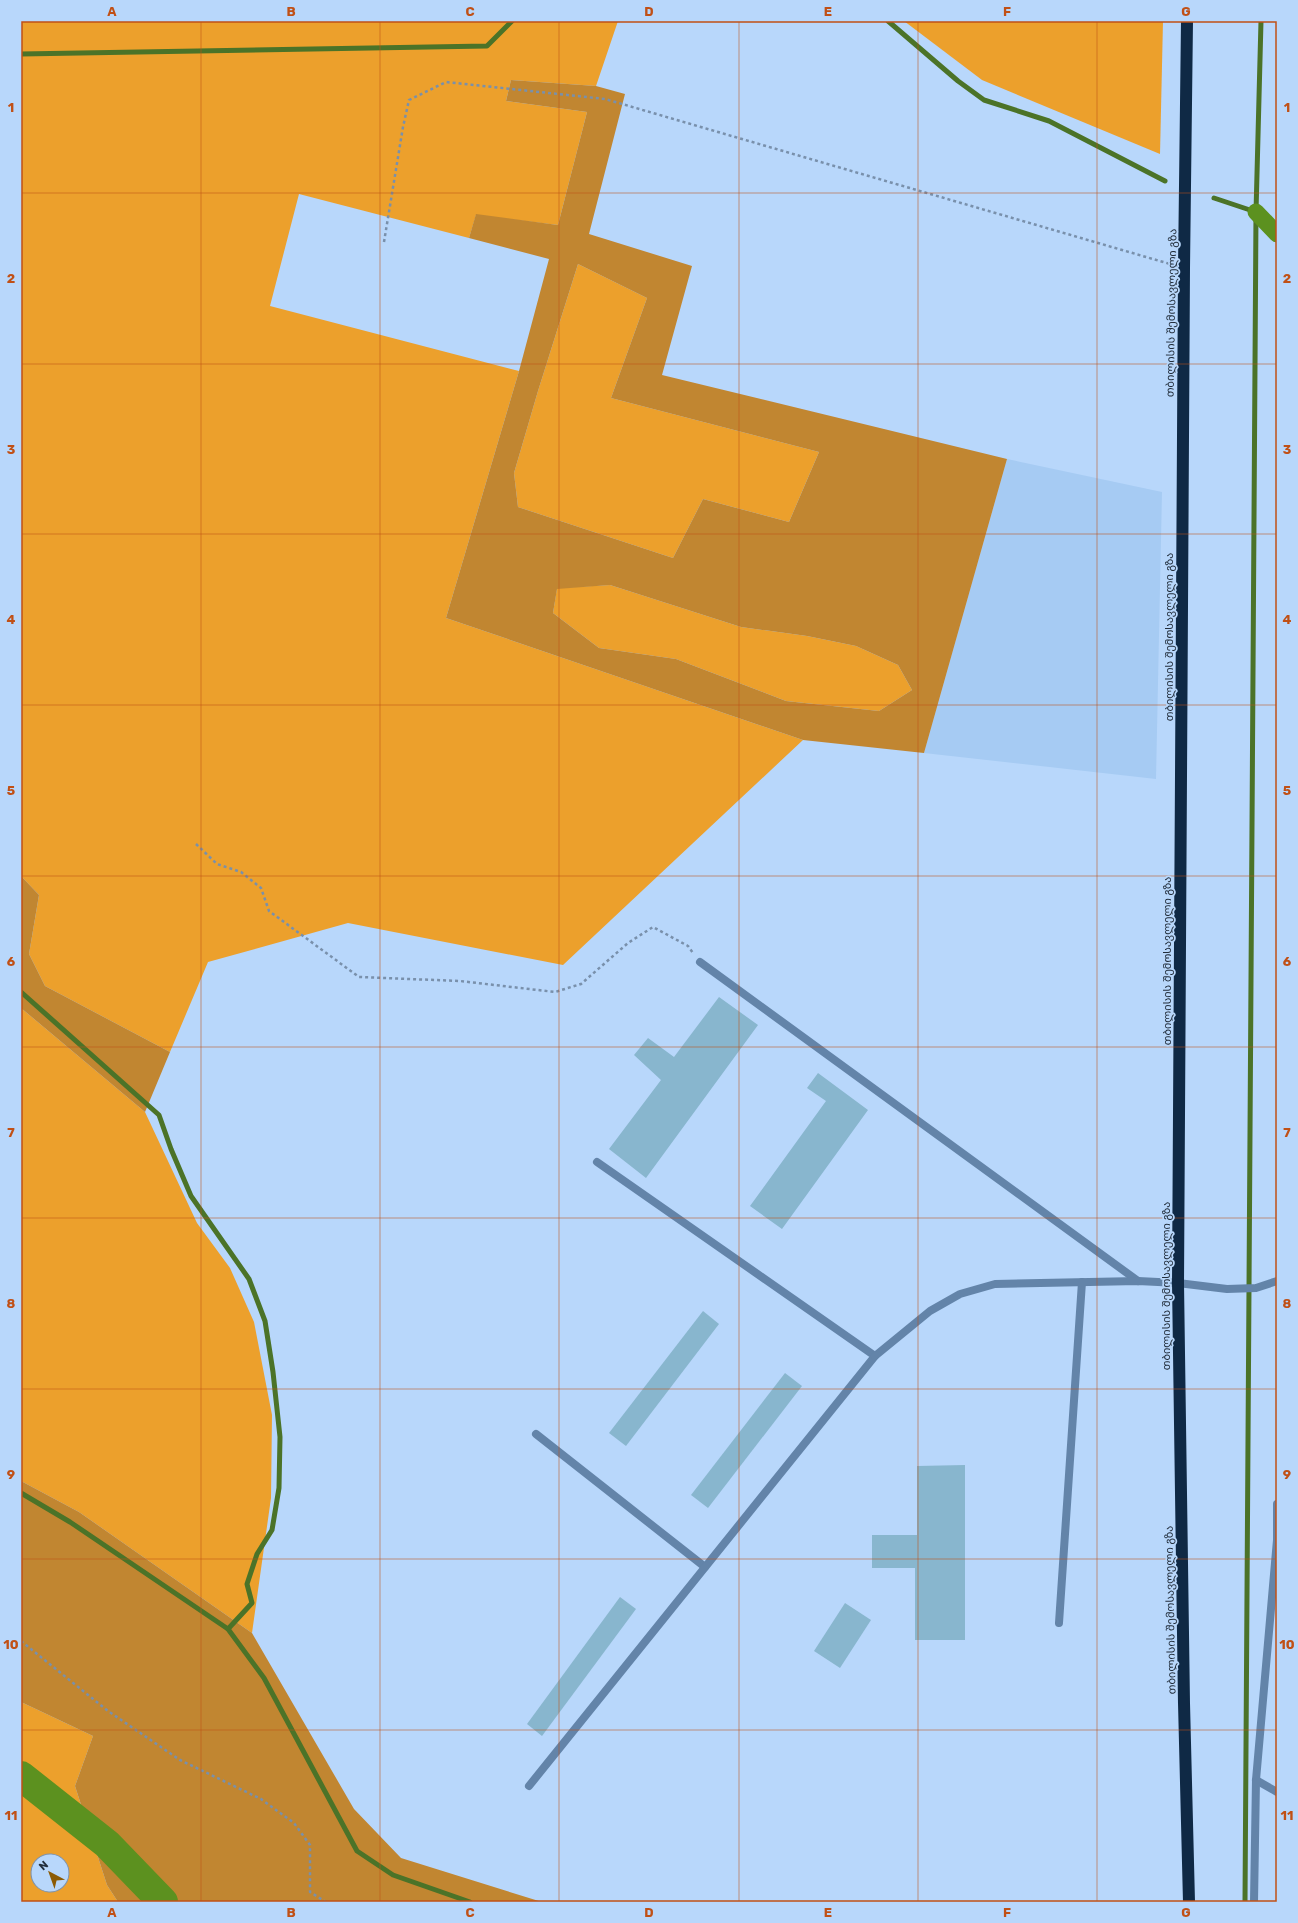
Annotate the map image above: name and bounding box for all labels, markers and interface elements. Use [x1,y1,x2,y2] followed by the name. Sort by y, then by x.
[107,4,117,19] text: A
[286,4,296,19] text: B
[465,4,475,19] text: C
[644,4,654,19] text: D
[824,4,832,19] text: E
[1003,4,1011,19] text: F
[1181,4,1191,19] text: G
[8,100,14,115] text: 1
[1284,100,1290,115] text: 1
[1164,229,1179,397] street label: თბილისის შემოსავლელი გზა
[7,271,15,286] text: 2
[1283,271,1291,286] text: 2
[7,442,16,457] text: 3
[1283,442,1292,457] text: 3
[1163,553,1176,721] street label: თბილისის შემოსავლელი გზა
[7,612,16,627] text: 4
[1283,612,1292,627] text: 4
[7,783,15,798] text: 5
[1283,783,1291,798] text: 5
[1161,877,1174,1045] street label: თბილისის შემოსავლელი გზა
[7,954,16,969] text: 6
[1283,954,1292,969] text: 6
[7,1125,15,1140] text: 7
[1283,1125,1291,1140] text: 7
[1160,1202,1173,1370] street label: თბილისის შემოსავლელი გზა
[7,1296,16,1311] text: 8
[1283,1296,1292,1311] text: 8
[7,1467,15,1482] text: 9
[1283,1467,1291,1482] text: 9
[1163,1526,1178,1694] street label: თბილისის შემოსავლელი გზა
[3,1637,19,1652] text: 10
[1279,1637,1295,1652] text: 10
[5,1808,17,1823] text: 11
[1281,1808,1293,1823] text: 11
[30,1853,70,1893] north arrow
[37,1858,51,1873] text: N
[107,1905,117,1920] text: A
[286,1905,296,1920] text: B
[465,1905,475,1920] text: C
[644,1905,654,1920] text: D
[824,1905,832,1920] text: E
[1003,1905,1011,1920] text: F
[1181,1905,1191,1920] text: G

